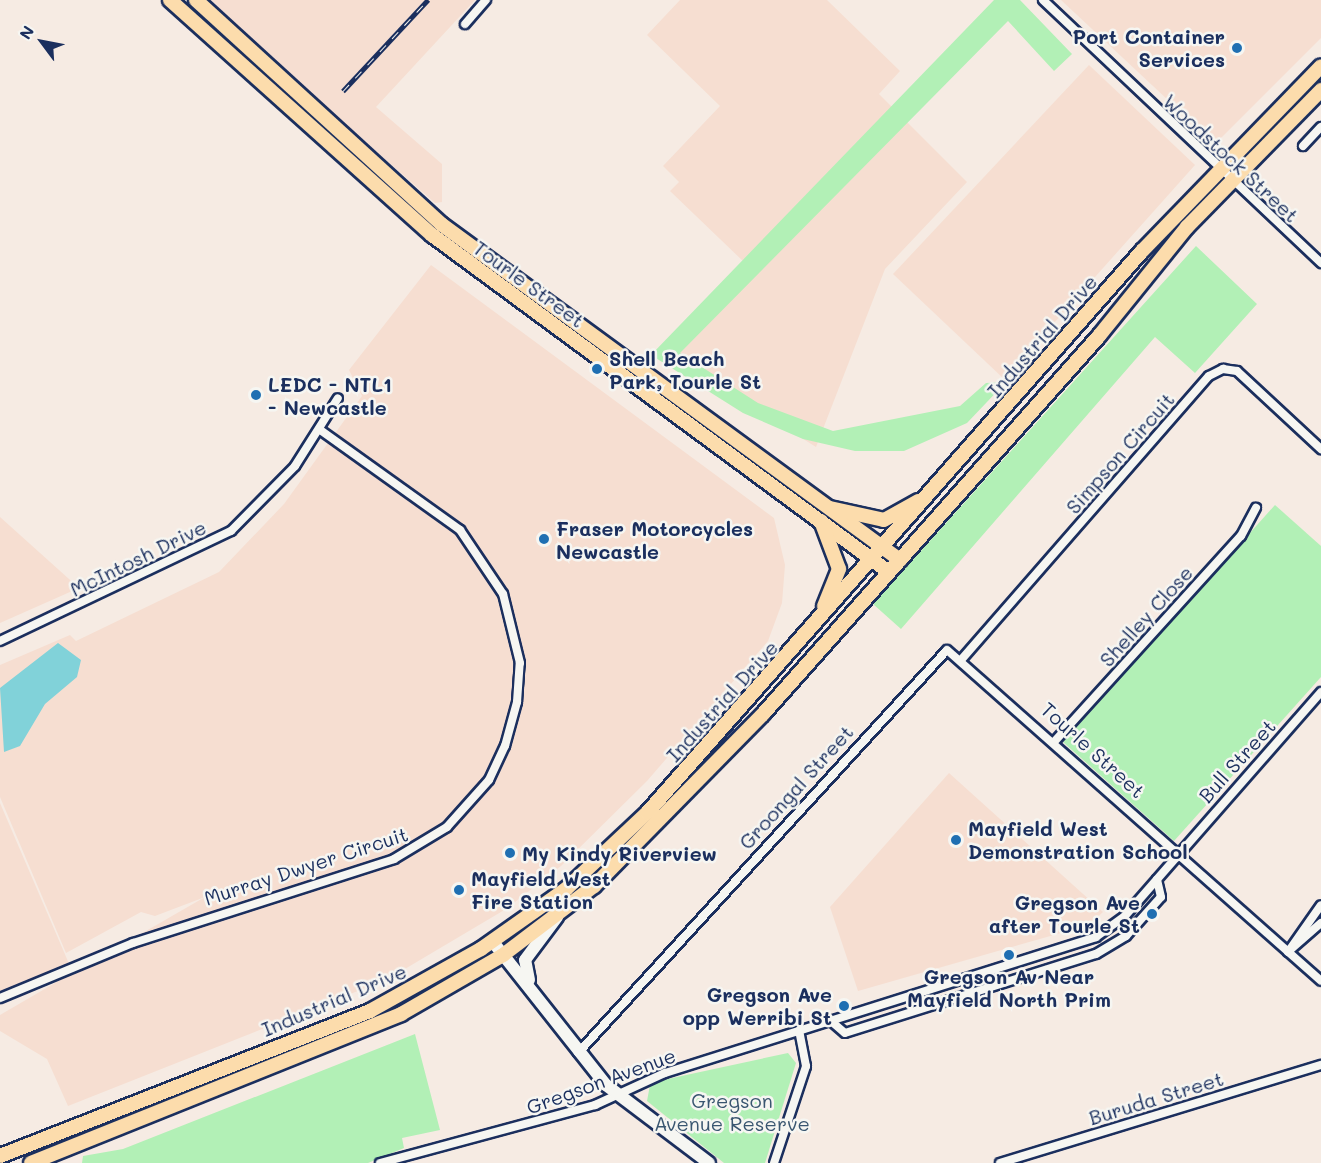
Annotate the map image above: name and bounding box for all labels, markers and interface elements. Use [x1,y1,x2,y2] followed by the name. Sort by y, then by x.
[12,12,72,72] north arrow
[14,21,38,43] text: N
[1073,24,1225,71] place label: Port Container Services
[1230,41,1244,55] marker: Port Container Services
[1158,89,1304,227] street label: Woodstock Street
[469,236,589,332] street label: Tourle Street
[982,270,1102,402] street label: Industrial Drive
[609,346,761,393] place label: Shell Beach Park, Tourle St
[590,362,604,376] marker: Shell Beach Park, Tourle St
[268,372,392,419] place label: LEDC - NTL1 - Newcastle
[1061,387,1179,519] street label: Simpson Circuit
[249,388,263,402] marker: LEDC - NTL1 - Newcastle
[66,515,210,601] street label: McIntosh Drive
[556,516,753,563] place label: Fraser Motorcycles Newcastle
[537,532,551,546] marker: Fraser Motorcycles Newcastle
[1094,561,1198,671] street label: Shelley Close
[661,635,783,767] street label: Industrial Drive
[1036,697,1150,803] street label: Tourle Street
[1193,715,1281,807] street label: Bull Street
[734,720,858,854] street label: Groongal Street
[968,816,1188,863] place label: Mayfield West Demonstration School
[201,822,411,910] street label: Murray Dwyer Circuit
[949,833,963,847] marker: Mayfield West Demonstration School
[522,841,717,865] place label: My Kindy Riverview
[503,846,517,860] marker: My Kindy Riverview
[471,867,611,914] place label: Mayfield West Fire Station
[452,883,466,897] marker: Mayfield West Fire Station
[989,891,1140,938] place label: Gregson Ave after Tourle St
[1145,907,1159,921] marker: Gregson Ave after Tourle St
[1002,948,1016,962] marker: Gregson Av Near Mayfield North Prim
[258,959,410,1041] street label: Industrial Drive
[907,964,1111,1011] place label: Gregson Av Near Mayfield North Prim
[683,982,832,1029] place label: Gregson Ave opp Werribi St
[837,999,851,1013] marker: Gregson Ave opp Werribi St
[523,1043,679,1119] street label: Gregson Avenue
[1086,1066,1226,1130] street label: Buruda Street
[654,1089,810,1136] park label: Gregson Avenue Reserve

